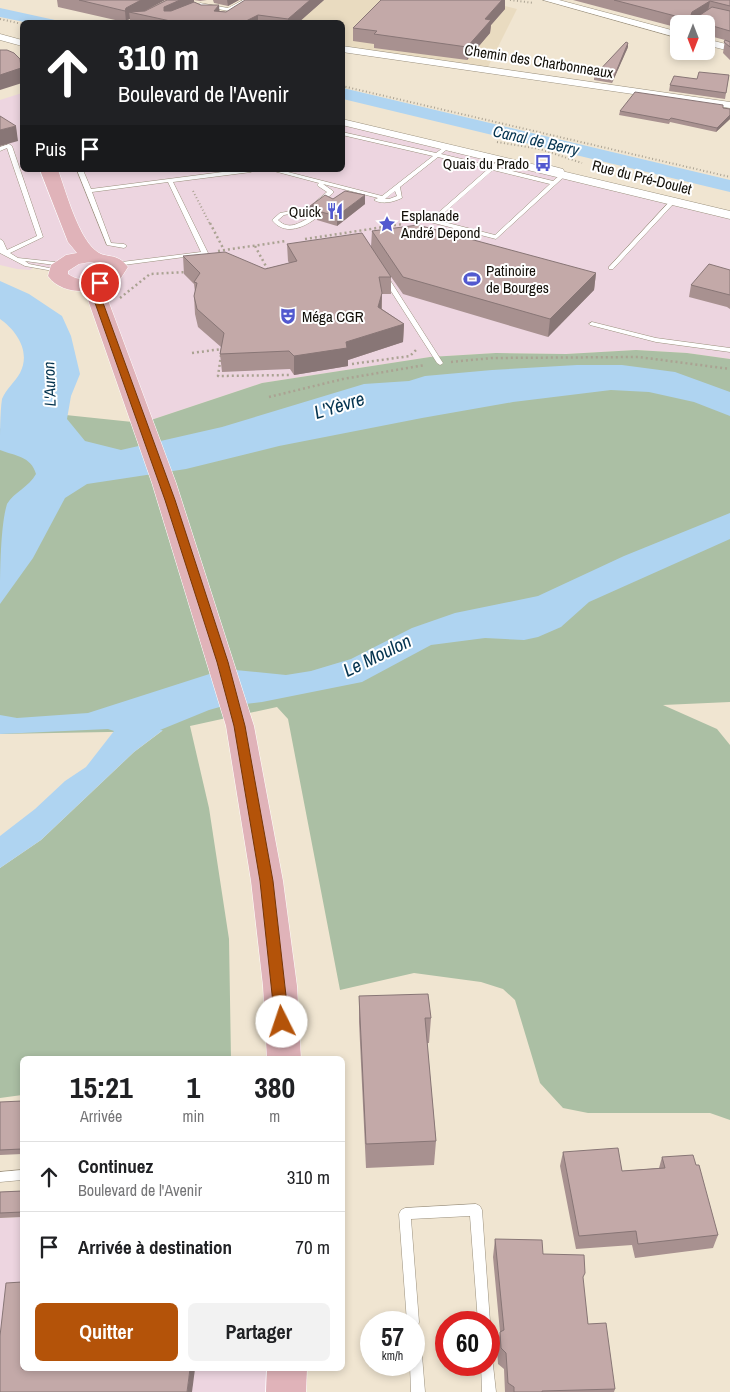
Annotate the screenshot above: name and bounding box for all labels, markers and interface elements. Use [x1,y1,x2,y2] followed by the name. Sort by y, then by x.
[670,15,715,60] north arrow
[670,15,715,60] map controls
[118,34,199,81] text: 310 m
[463,39,616,83] street label: Chemin des Charbonneaux
[35,40,100,105] icon: ahead
[118,79,289,109] text: Boulevard de l'Avenir
[491,119,583,161] water label: Canal de Berry
[76,135,104,163] icon: arrive
[35,136,66,162] text: Puis
[443,153,529,174] place label: Quais du Prado
[533,153,553,173] bus stop icon: Quais du Prado
[590,154,695,200] street label: Rue du Pré-Doulet
[289,201,322,222] place label: Quick
[325,201,345,221] restaurant icon: Quick
[400,205,480,243] place label: Esplanade André Depond
[377,214,397,234] place icon: Esplanade André Depond
[486,260,549,298] place label: Patinoire de Bourges
[79,262,121,304] pin
[86,269,114,297] icon: arrive
[462,269,482,289] sports icon: Patinoire de Bourges
[278,306,298,326] theatre icon: Méga CGR
[302,306,364,327] place label: Méga CGR
[37,361,61,407] water label: L'Auron
[311,385,367,425] water label: L'Yèvre
[339,627,415,683] water label: Le Moulon
[255,995,307,1047] position arrow
[70,1067,133,1107] text: 15:21
[187,1067,200,1107] text: 1
[254,1067,295,1107] text: 380
[80,1105,122,1127] text: Arrivée
[182,1105,204,1127] text: min
[269,1105,280,1127] text: m
[78,1153,153,1179] text: Continuez
[35,1163,63,1191] icon: ahead
[287,1164,330,1190] text: 310 m
[78,1179,202,1201] text: Boulevard de l'Avenir
[35,1233,63,1261] icon: arrive
[78,1234,232,1260] text: Arrivée à destination
[295,1234,330,1260] text: 70 m
[35,1303,178,1361] button: Quitter
[188,1303,330,1361] button: Partager
[435,1311,500,1376] speed limit sign: 60
[381,1320,404,1354] text: 57
[382,1348,403,1364] text: km/h

